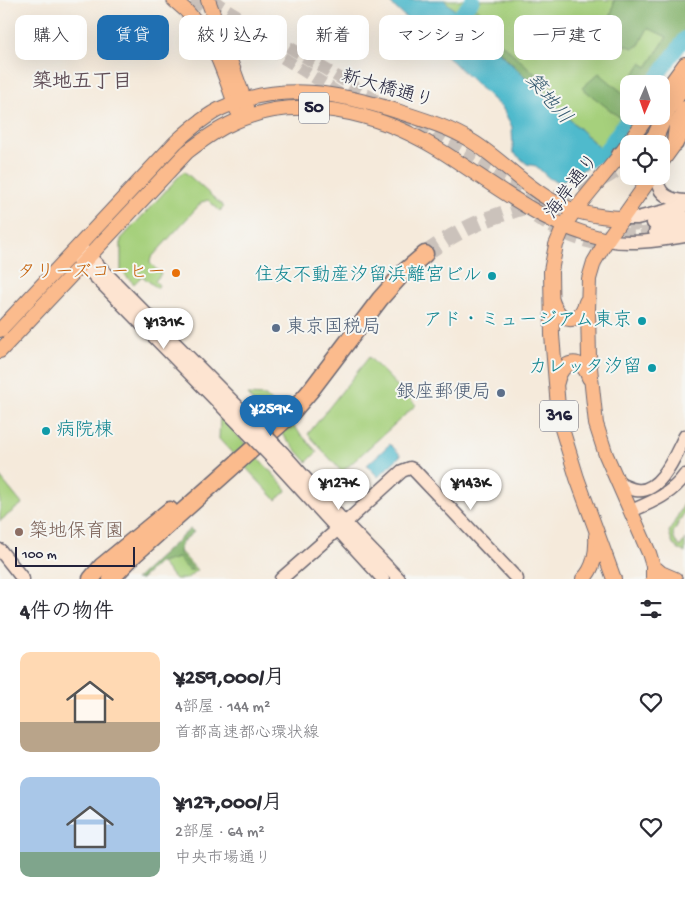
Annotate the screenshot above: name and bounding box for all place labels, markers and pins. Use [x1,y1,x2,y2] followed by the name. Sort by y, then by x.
[17,262,166,285] place label: タリーズコーヒー
[254,264,482,288] place label: 住友不動産汐留浜離宮ビル
[170,267,182,279] marker: タリーズコーヒー
[486,270,498,282] marker: 住友不動産汐留浜離宮ビル
[129,308,199,350] pin: ¥131K
[423,309,632,333] place label: アド・ミュージアム東京
[636,315,648,327] marker: アド・ミュージアム東京
[286,316,381,340] place label: 東京国税局
[270,322,282,334] marker: 東京国税局
[528,356,642,380] place label: カレッタ汐留
[646,362,658,374] marker: カレッタ汐留
[396,381,491,405] place label: 銀座郵便局
[495,387,507,399] marker: 銀座郵便局
[236,394,306,437] pin: ¥259K
[56,419,113,443] place label: 病院棟
[40,425,52,437] marker: 病院棟
[304,468,374,511] pin: ¥127K
[436,468,506,511] pin: ¥143K
[29,520,124,544] place label: 築地保育園
[13,526,25,538] marker: 築地保育園

